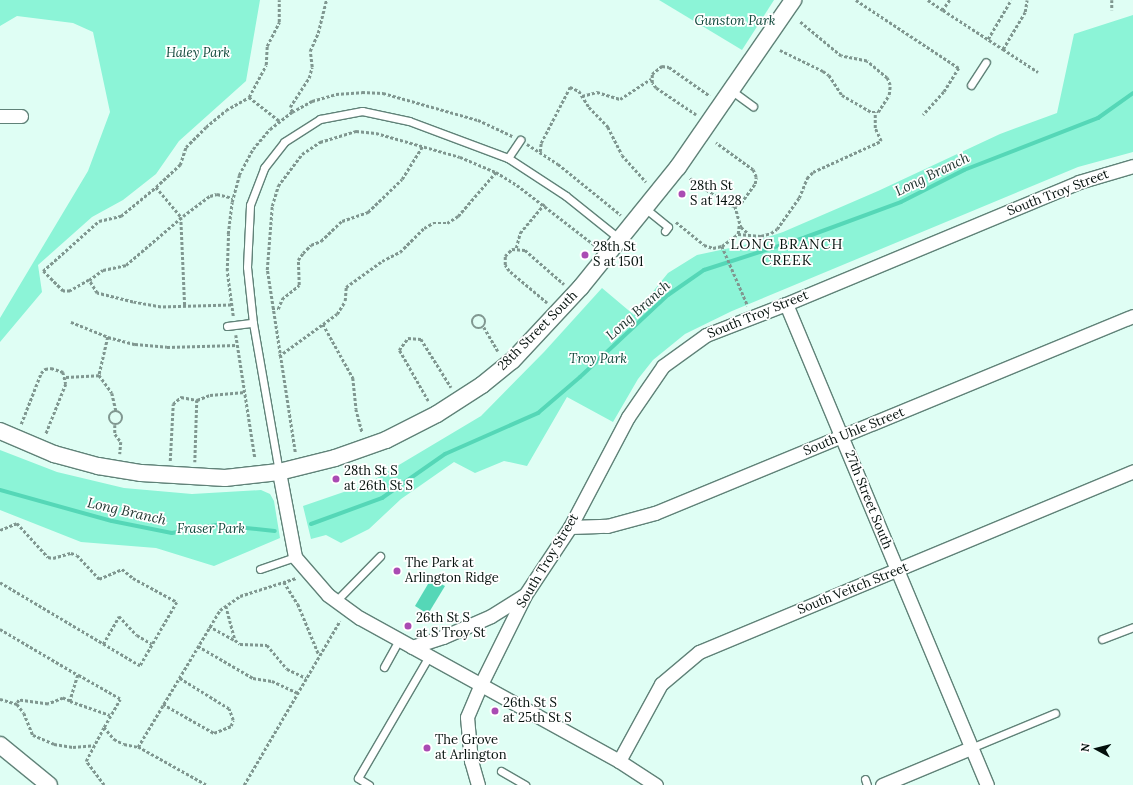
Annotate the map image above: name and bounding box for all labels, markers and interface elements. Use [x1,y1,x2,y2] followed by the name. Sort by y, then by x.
[694,13,776,29] park label: Gunston Park
[166,45,230,61] park label: Haley Park
[892,149,972,199] water label: Long Branch
[1005,166,1111,220] street label: South Troy Street
[690,179,742,210] place label: 28th St S at 1428
[677,189,687,199] marker: 28th St S at 1428
[731,236,843,268] district label: LONG BRANCH CREEK
[593,240,643,271] place label: 28th St S at 1501
[580,250,590,260] marker: 28th St S at 1501
[602,277,674,343] water label: Long Branch
[495,288,581,374] street label: 28th Street South
[705,288,811,342] street label: South Troy Street
[569,351,627,367] park label: Troy Park
[801,405,907,459] street label: South Uhle Street
[841,448,895,552] street label: 27th Street South
[344,464,413,495] place label: 28th St S at 26th St S
[331,474,341,484] marker: 28th St S at 26th St S
[86,494,168,528] water label: Long Branch
[514,511,582,611] street label: South Troy Street
[177,521,245,537] park label: Fraser Park
[405,556,499,587] place label: The Park at Arlington Ridge
[795,560,911,618] street label: South Veitch Street
[392,566,402,576] marker: The Park at Arlington Ridge
[416,611,486,642] place label: 26th St S at S Troy St
[403,621,413,631] marker: 26th St S at S Troy St
[503,696,572,727] place label: 26th St S at 25th St S
[490,706,500,716] marker: 26th St S at 25th St S
[1077,729,1117,769] north arrow
[435,733,507,764] place label: The Grove at Arlington
[1078,742,1093,753] text: N
[422,743,432,753] marker: The Grove at Arlington

